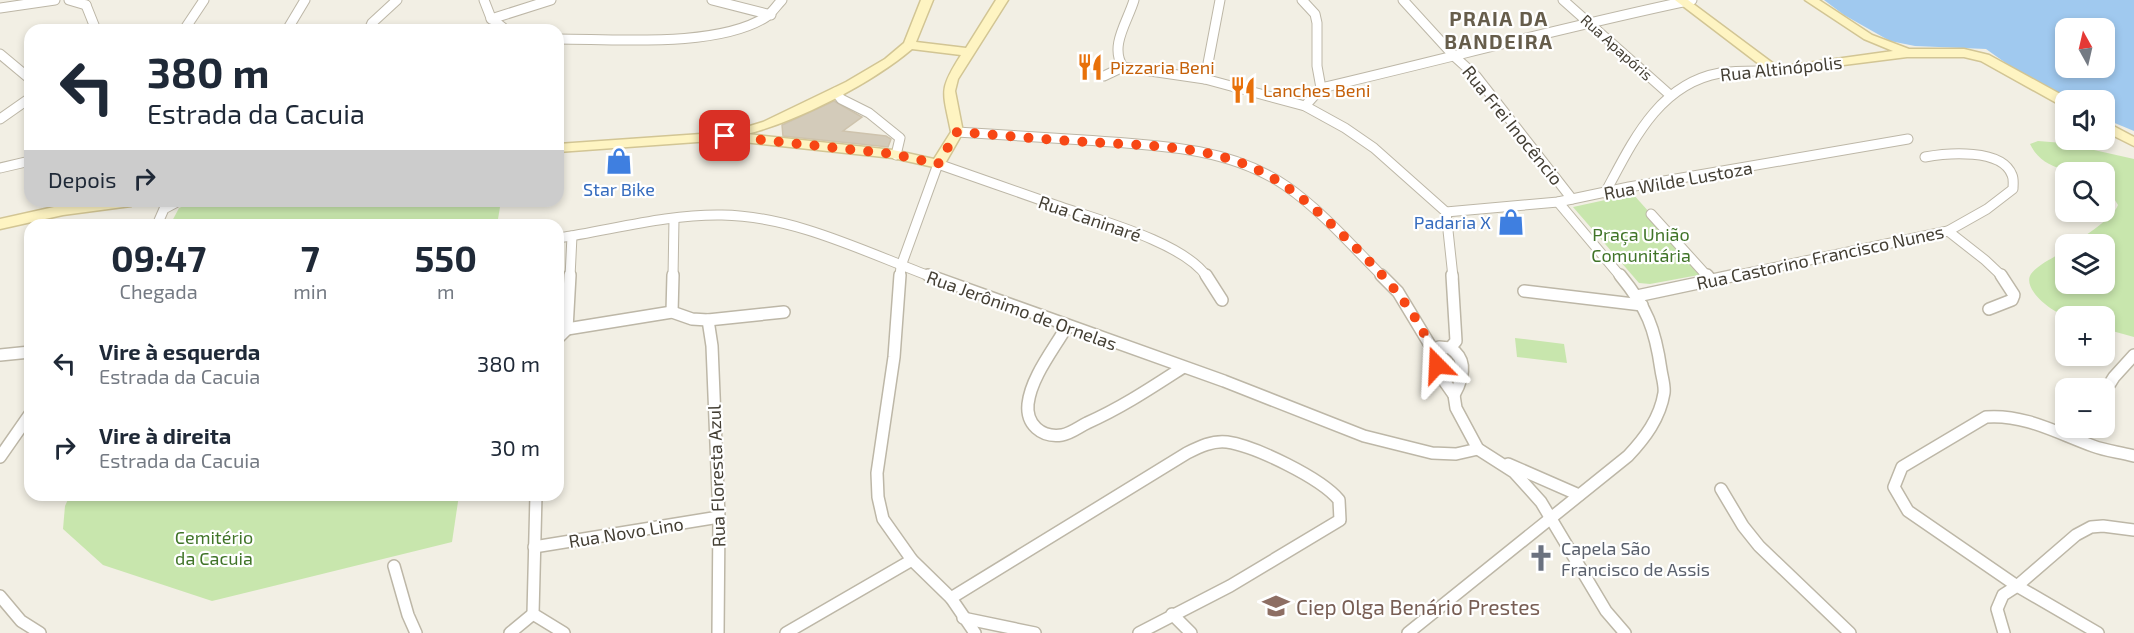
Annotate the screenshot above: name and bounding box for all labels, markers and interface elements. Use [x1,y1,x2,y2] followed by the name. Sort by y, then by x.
[1444,6,1554,53] district label: PRAIA DA BANDEIRA
[1578,10,1656,84] street label: Rua Apapóris
[2055,18,2115,78] north arrow
[2055,18,2115,438] map controls
[147,46,270,96] text: 380 m
[48,48,126,126] icon: left
[1719,51,1843,85] street label: Rua Altinópolis
[1075,52,1105,82] restaurant icon: Pizzaria Beni
[1110,56,1215,78] place label: Pizzaria Beni
[1458,61,1568,189] street label: Rua Frei Inocêncio
[1228,75,1258,105] restaurant icon: Lanches Beni
[1263,79,1370,101] place label: Lanches Beni
[2055,90,2115,150] button: sound
[147,97,365,129] text: Estrada da Cacuia
[699,110,750,161] pin
[708,119,741,152] icon: arrive
[604,146,634,176] shop icon: Star Bike
[1602,156,1754,204] street label: Rua Wilde Lustoza
[128,162,161,195] icon: right
[2055,162,2115,222] button: search
[48,166,116,192] text: Depois
[583,178,655,200] place label: Star Bike
[1036,190,1144,246] street label: Rua Caninaré
[1496,207,1526,237] shop icon: Padaria X
[1414,211,1491,233] place label: Padaria X
[1694,220,1946,294] street label: Rua Castorino Francisco Nunes
[1591,223,1691,266] park label: Praça União Comunitária
[2055,234,2115,294] button: layers
[111,236,206,279] text: 09:47
[301,236,320,279] text: 7
[414,236,477,279] text: 550
[924,265,1120,355] street label: Rua Jerônimo de Ornelas
[120,279,198,303] text: Chegada
[293,279,327,303] text: min
[437,279,454,303] text: m
[2055,306,2115,366] button: +
[1405,333,1469,397] position arrow
[99,338,260,364] text: Vire à esquerda
[48,347,81,380] icon: left
[477,350,540,376] text: 380 m
[99,364,260,388] text: Estrada da Cacuia
[2055,378,2115,438] button: −
[702,404,729,548] street label: Rua Floresta Azul
[99,422,231,448] text: Vire à direita
[48,431,81,464] icon: right
[490,434,540,460] text: 30 m
[99,448,260,472] text: Estrada da Cacuia
[567,512,685,552] street label: Rua Novo Lino
[175,526,253,569] park label: Cemitério da Cacuia
[1561,537,1710,580] place label: Capela São Francisco de Assis
[1526,543,1556,573] church icon: Capela São Francisco de Assis
[1261,591,1291,621] school or university icon: Ciep Olga Benário Prestes
[1296,594,1540,619] place label: Ciep Olga Benário Prestes

